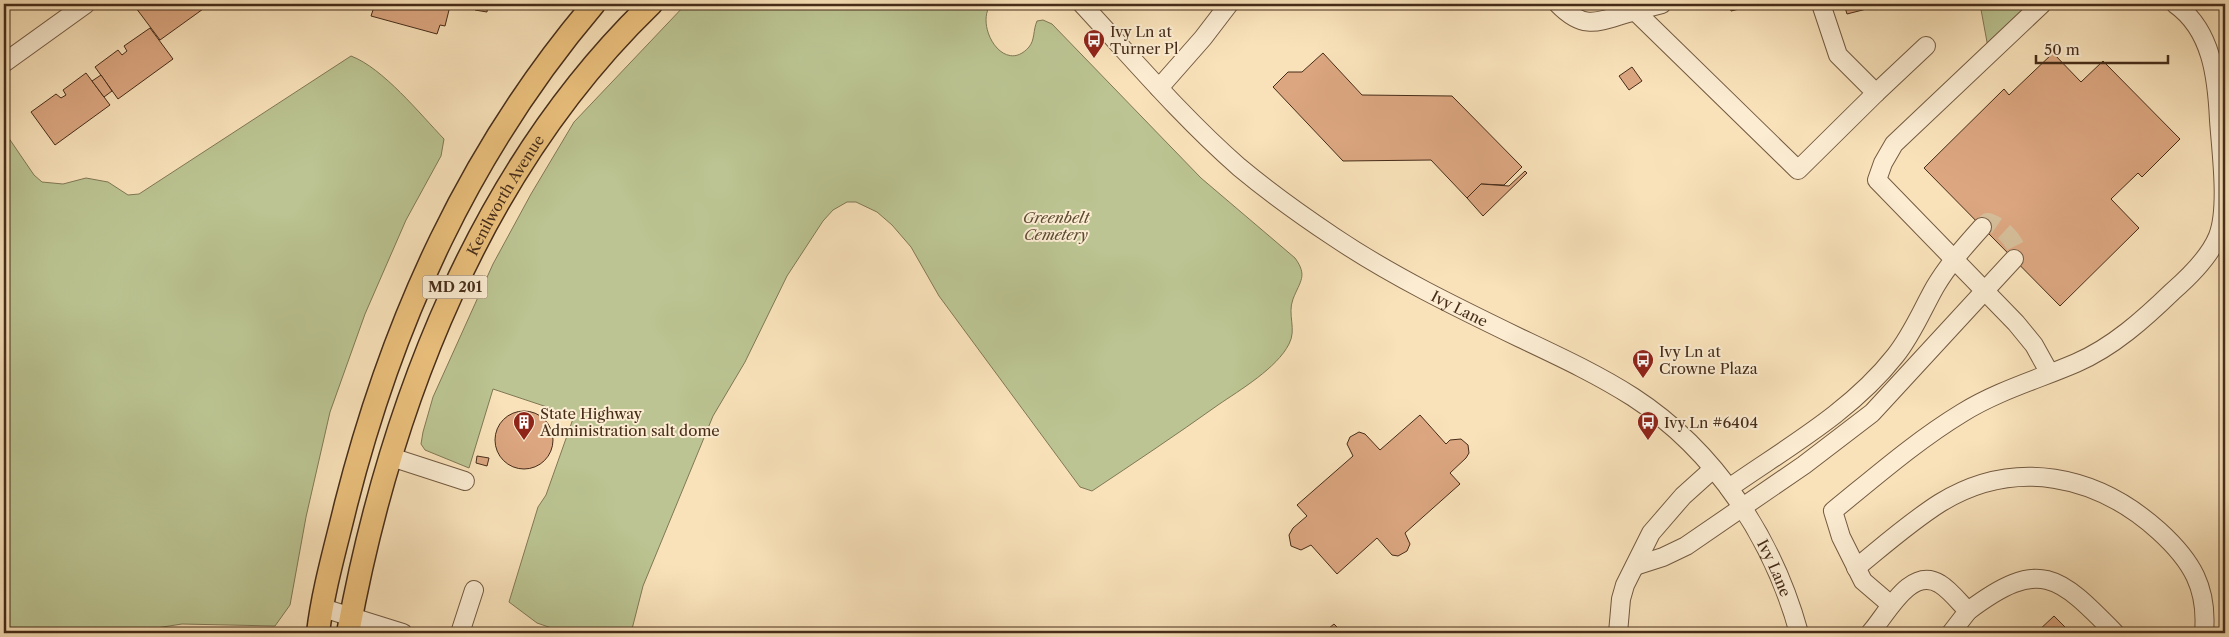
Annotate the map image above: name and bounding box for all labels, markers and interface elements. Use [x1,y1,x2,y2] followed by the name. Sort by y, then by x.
[1110,22,1179,58] place label: Ivy Ln at Turner Pl
[1082,28,1106,59] bus stop icon: Ivy Ln at Turner Pl
[2036,32,2169,64] scale bar
[2044,40,2080,59] text: 50 m
[462,131,548,258] street label: Kenilworth Avenue
[1023,208,1090,244] park label: Greenbelt Cemetery
[422,276,488,298] road number: MD 201
[1428,286,1491,330] street label: Ivy Lane
[1659,342,1758,378] place label: Ivy Ln at Crowne Plaza
[1631,348,1655,379] bus stop icon: Ivy Ln at Crowne Plaza
[539,404,720,440] place label: State Highway Administration salt dome
[512,410,536,441] building icon: State Highway Administration salt dome
[1636,410,1660,441] bus stop icon: Ivy Ln #6404
[1664,413,1758,432] place label: Ivy Ln #6404
[1754,536,1796,599] street label: Ivy Lane

